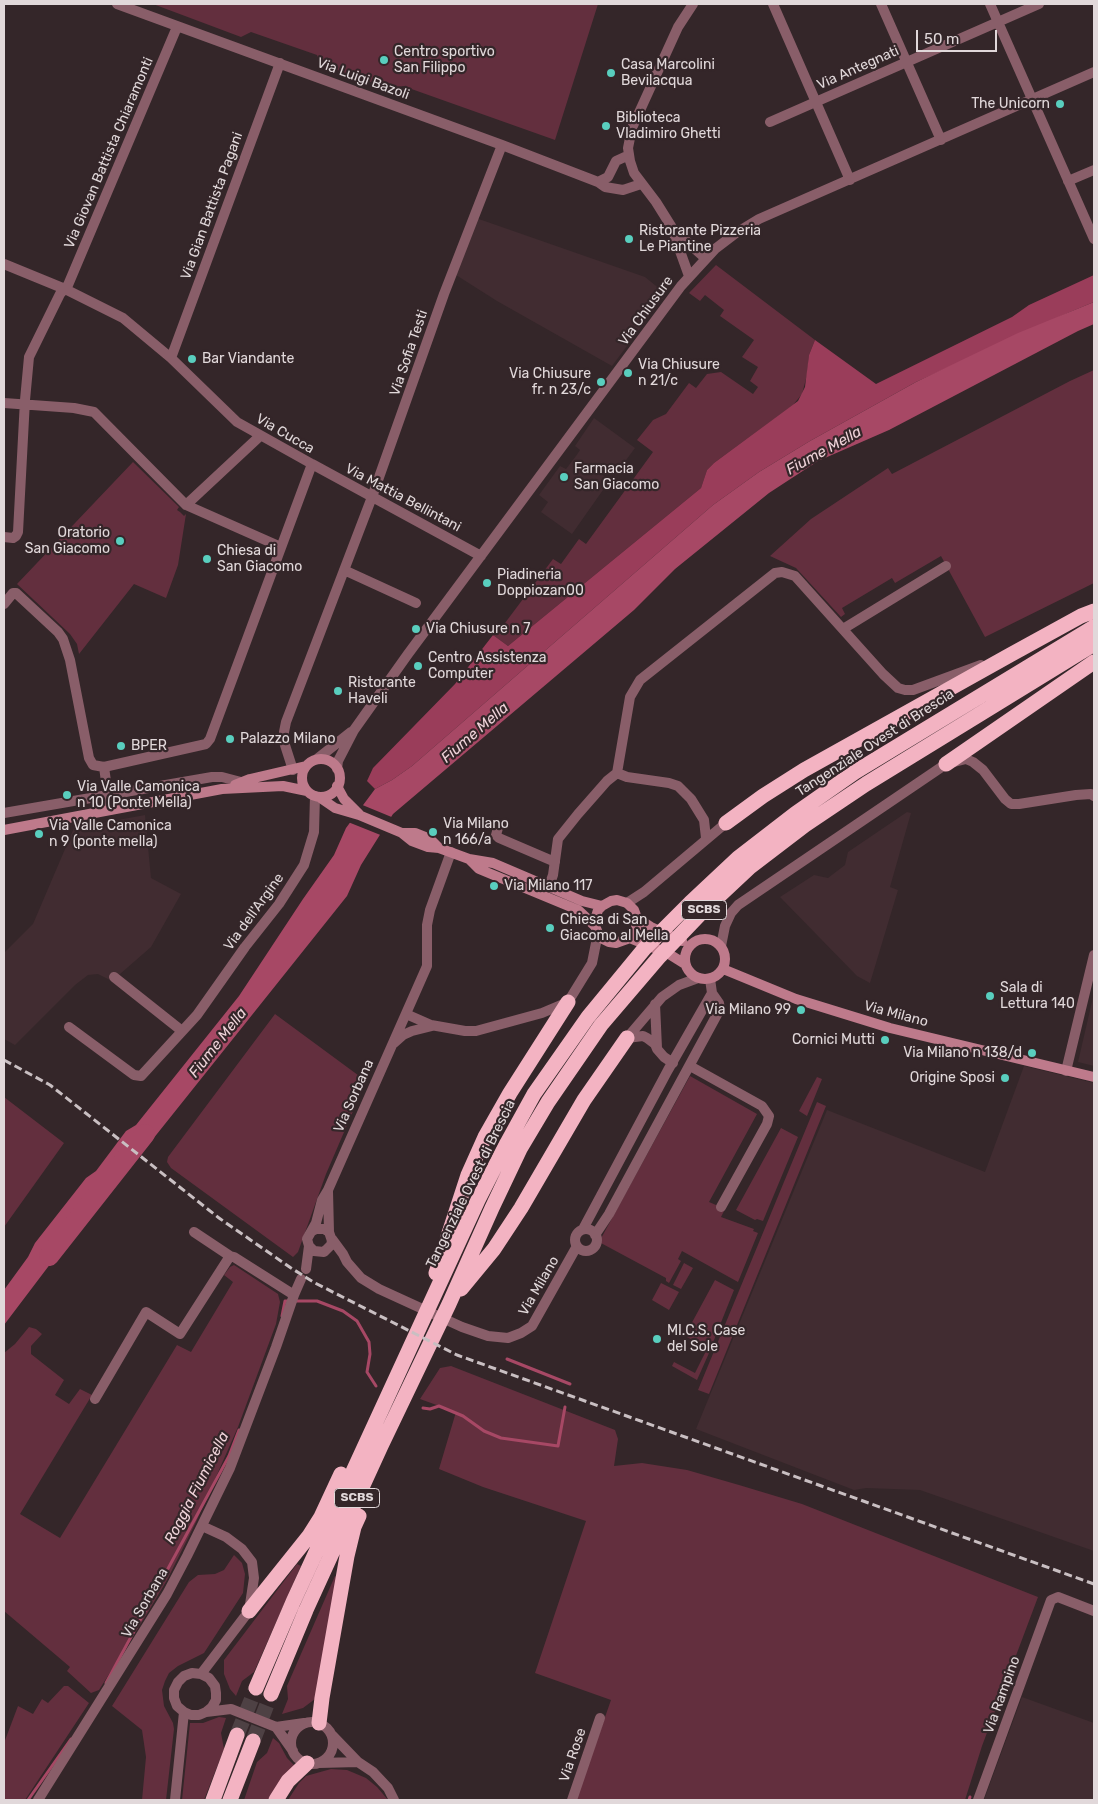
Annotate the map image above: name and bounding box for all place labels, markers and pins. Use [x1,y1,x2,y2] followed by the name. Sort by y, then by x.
[394,44,495,76] place label: Centro sportivo San Filippo
[378,54,390,66] marker: Centro sportivo San Filippo
[621,57,715,90] place label: Casa Marcolini Bevilacqua
[605,67,617,79] marker: Casa Marcolini Bevilacqua
[971,96,1050,112] place label: The Unicorn
[1054,98,1066,110] marker: The Unicorn
[616,110,721,142] place label: Biblioteca Vladimiro Ghetti
[600,120,612,132] marker: Biblioteca Vladimiro Ghetti
[639,223,761,256] place label: Ristorante Pizzeria Le Piantine
[623,233,635,245] marker: Ristorante Pizzeria Le Piantine
[202,351,294,367] place label: Bar Viandante
[186,353,198,365] marker: Bar Viandante
[638,357,720,390] place label: Via Chiusure n 21/c
[509,366,591,398] place label: Via Chiusure fr. n 23/c
[622,367,634,379] marker: Via Chiusure n 21/c
[595,376,607,388] marker: Via Chiusure fr. n 23/c
[574,461,659,494] place label: Farmacia San Giacomo
[558,471,570,483] marker: Farmacia San Giacomo
[25,525,110,558] place label: Oratorio San Giacomo
[114,535,126,547] marker: Oratorio San Giacomo
[217,543,302,576] place label: Chiesa di San Giacomo
[201,553,213,565] marker: Chiesa di San Giacomo
[497,567,584,600] place label: Piadineria Doppiozan00
[481,577,493,589] marker: Piadineria Doppiozan00
[426,621,530,637] place label: Via Chiusure n 7
[410,623,422,635] marker: Via Chiusure n 7
[428,650,546,682] place label: Centro Assistenza Computer
[412,660,424,672] marker: Centro Assistenza Computer
[348,675,416,708] place label: Ristorante Haveli
[332,685,344,697] marker: Ristorante Haveli
[240,731,335,747] place label: Palazzo Milano
[224,733,236,745] marker: Palazzo Milano
[131,738,167,754] place label: BPER
[115,740,127,752] marker: BPER
[77,779,200,812] place label: Via Valle Camonica n 10 (Ponte Mella)
[61,789,73,801] marker: Via Valle Camonica n 10 (Ponte Mella)
[443,816,509,849] place label: Via Milano n 166/a
[49,818,172,850] place label: Via Valle Camonica n 9 (ponte mella)
[427,826,439,838] marker: Via Milano n 166/a
[33,828,45,840] marker: Via Valle Camonica n 9 (ponte mella)
[504,878,592,894] place label: Via Milano 117
[488,880,500,892] marker: Via Milano 117
[560,912,668,944] place label: Chiesa di San Giacomo al Mella
[544,922,556,934] marker: Chiesa di San Giacomo al Mella
[1000,980,1075,1012] place label: Sala di Lettura 140
[984,990,996,1002] marker: Sala di Lettura 140
[705,1002,791,1018] place label: Via Milano 99
[795,1004,807,1016] marker: Via Milano 99
[792,1032,875,1048] place label: Cornici Mutti
[879,1034,891,1046] marker: Cornici Mutti
[903,1045,1022,1061] place label: Via Milano n 138/d
[1026,1047,1038,1059] marker: Via Milano n 138/d
[910,1070,995,1086] place label: Origine Sposi
[999,1072,1011,1084] marker: Origine Sposi
[667,1323,745,1355] place label: MI.C.S. Case del Sole
[651,1333,663,1345] marker: MI.C.S. Case del Sole

